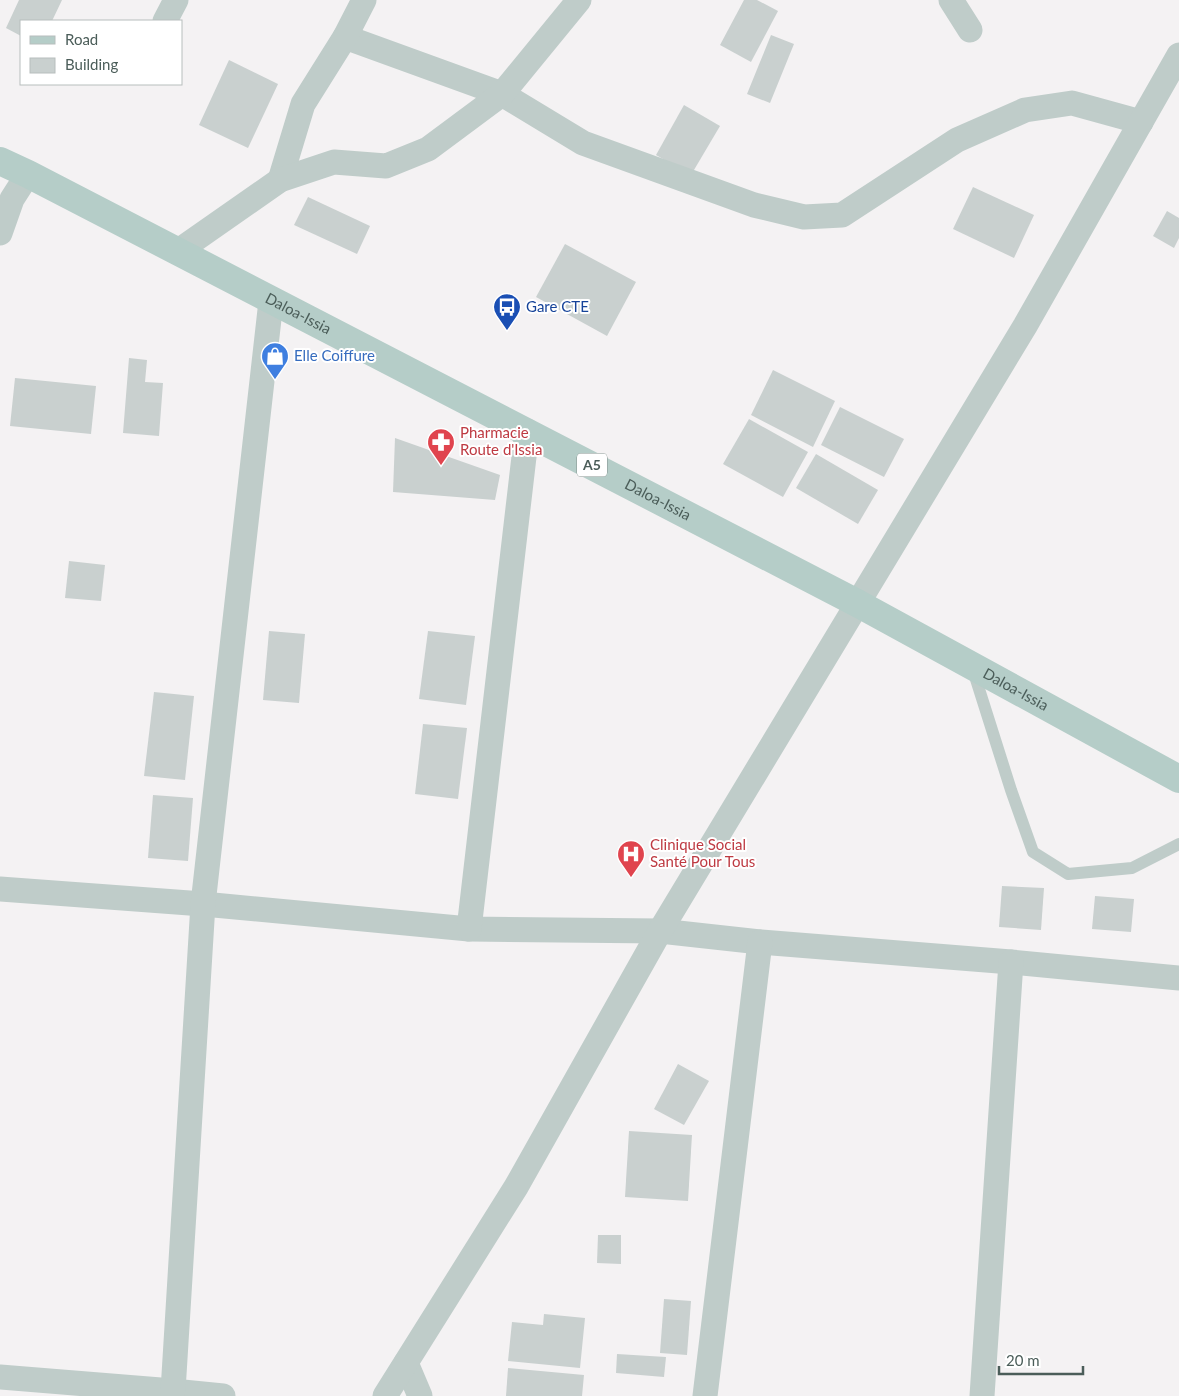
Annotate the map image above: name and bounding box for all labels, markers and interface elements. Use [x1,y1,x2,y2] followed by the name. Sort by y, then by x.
[20,20,182,85] legend
[65,30,98,48] text: Road
[65,55,118,73] text: Building
[263,288,335,337] street label: Daloa-Issia
[492,292,522,331] bus stop icon: Gare CTE
[526,297,589,315] place label: Gare CTE
[260,341,290,380] shop icon: Elle Coiffure
[294,346,375,364] place label: Elle Coiffure
[460,423,542,458] place label: Pharmacie Route d'Issia
[426,427,456,466] pharmacy icon: Pharmacie Route d'Issia
[577,454,607,476] road number: A5
[622,475,694,524] street label: Daloa-Issia
[980,664,1052,714] street label: Daloa-Issia
[650,835,755,870] place label: Clinique Social Santé Pour Tous
[616,839,646,878] hospital icon: Clinique Social Santé Pour Tous
[999,1344,1083,1376] scale bar
[1006,1351,1040,1369] text: 20 m

